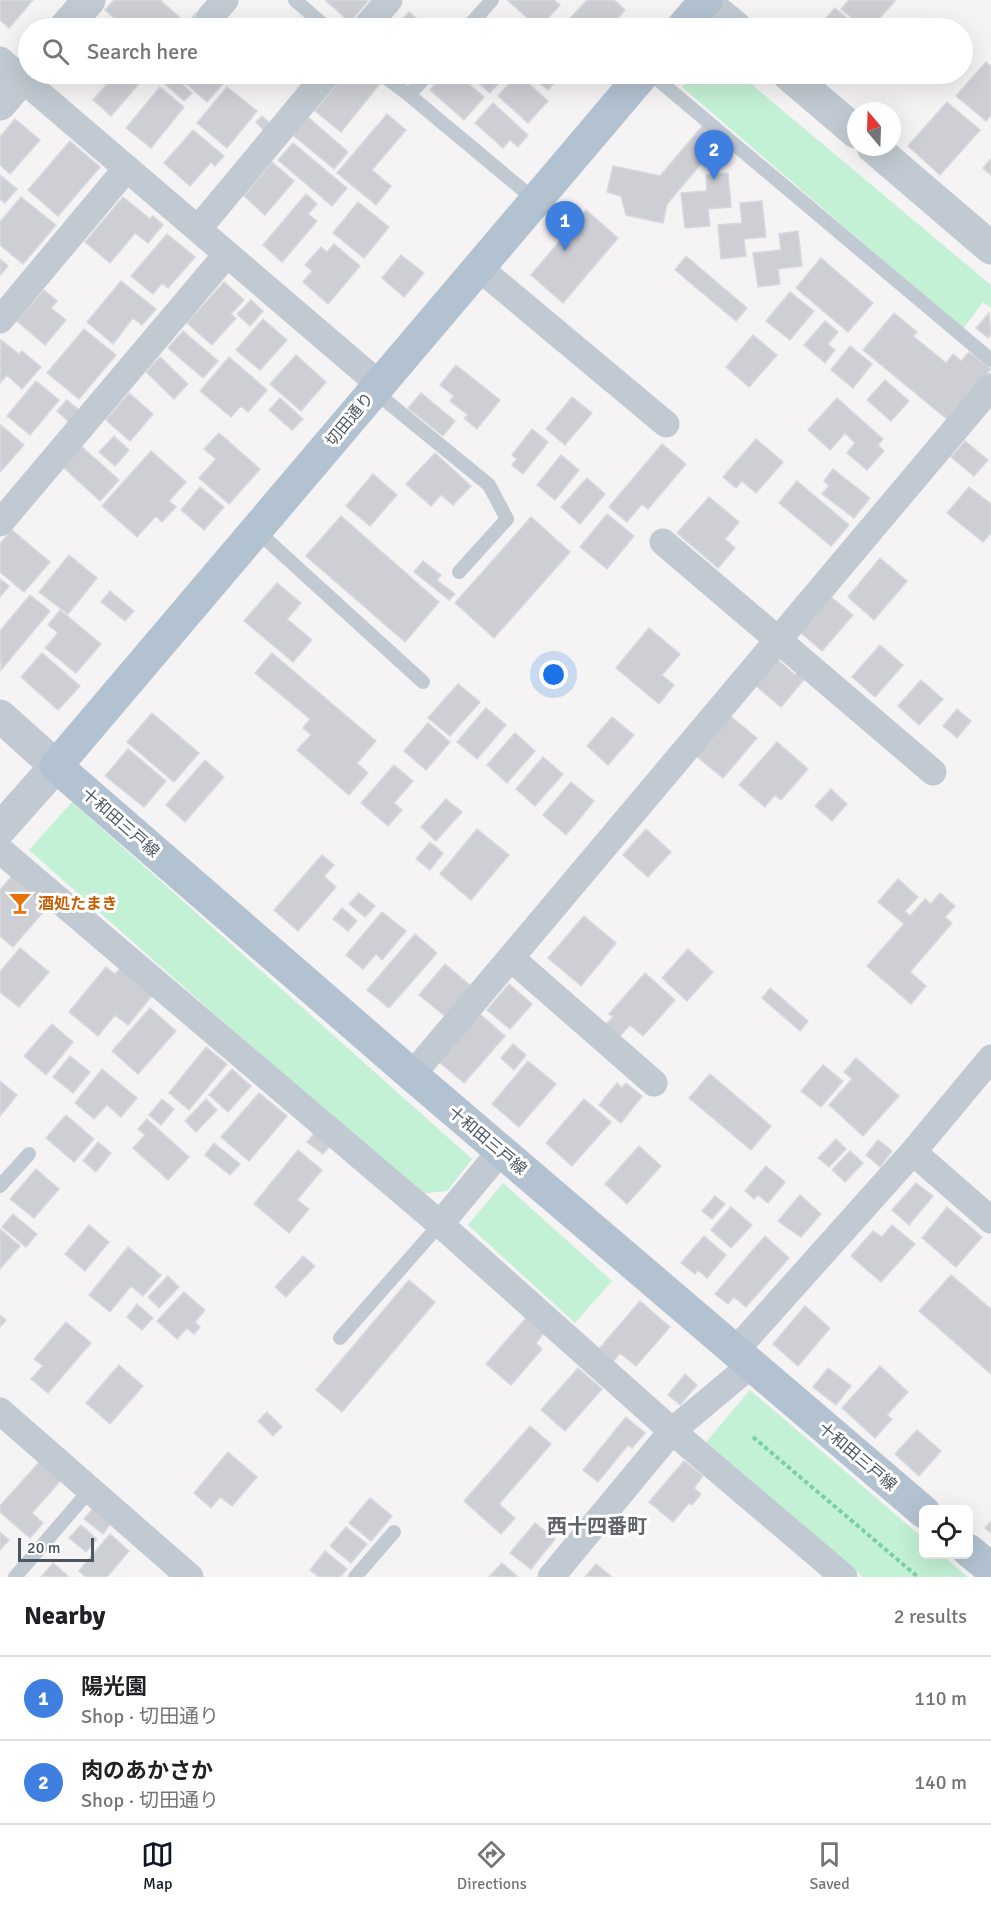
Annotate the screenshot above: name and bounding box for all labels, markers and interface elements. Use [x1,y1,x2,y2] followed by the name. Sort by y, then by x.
[18,18,973,84] search box
[39,35,72,68] icon: search
[87,38,198,65] text: Search here
[847,102,901,156] north arrow
[694,130,734,180] pin: 2
[546,202,584,251] pin: 1
[322,389,378,451] street label: 切田通り
[539,660,568,689] your location
[78,784,163,862] street label: 十和田三戸線
[7,890,33,916] bar icon: 酒処たまき
[38,894,118,914] place label: 酒処たまき
[444,1102,531,1179] street label: 十和田三戸線
[814,1418,901,1495] street label: 十和田三戸線
[919,1505,973,1559] map controls
[919,1505,973,1559] button: locate
[547,1514,647,1539] district label: 西十四番町
[18,1535,94,1562] scale bar
[27,1538,61,1558] text: 20 m
[24,1600,105,1632] text: Nearby
[894,1604,967,1629] text: 2 results
[81,1673,147,1700] text: 陽光園
[38,1686,49,1711] text: 1
[914,1686,967,1711] text: 110 m
[81,1704,219,1729] text: Shop · 切田通り
[81,1757,213,1784] text: 肉のあかさか
[38,1770,49,1795] text: 2
[914,1770,967,1795] text: 140 m
[81,1788,219,1813] text: Shop · 切田通り
[141,1838,174,1894] tab: Map
[457,1838,527,1894] tab: Directions
[809,1838,850,1894] tab: Saved

